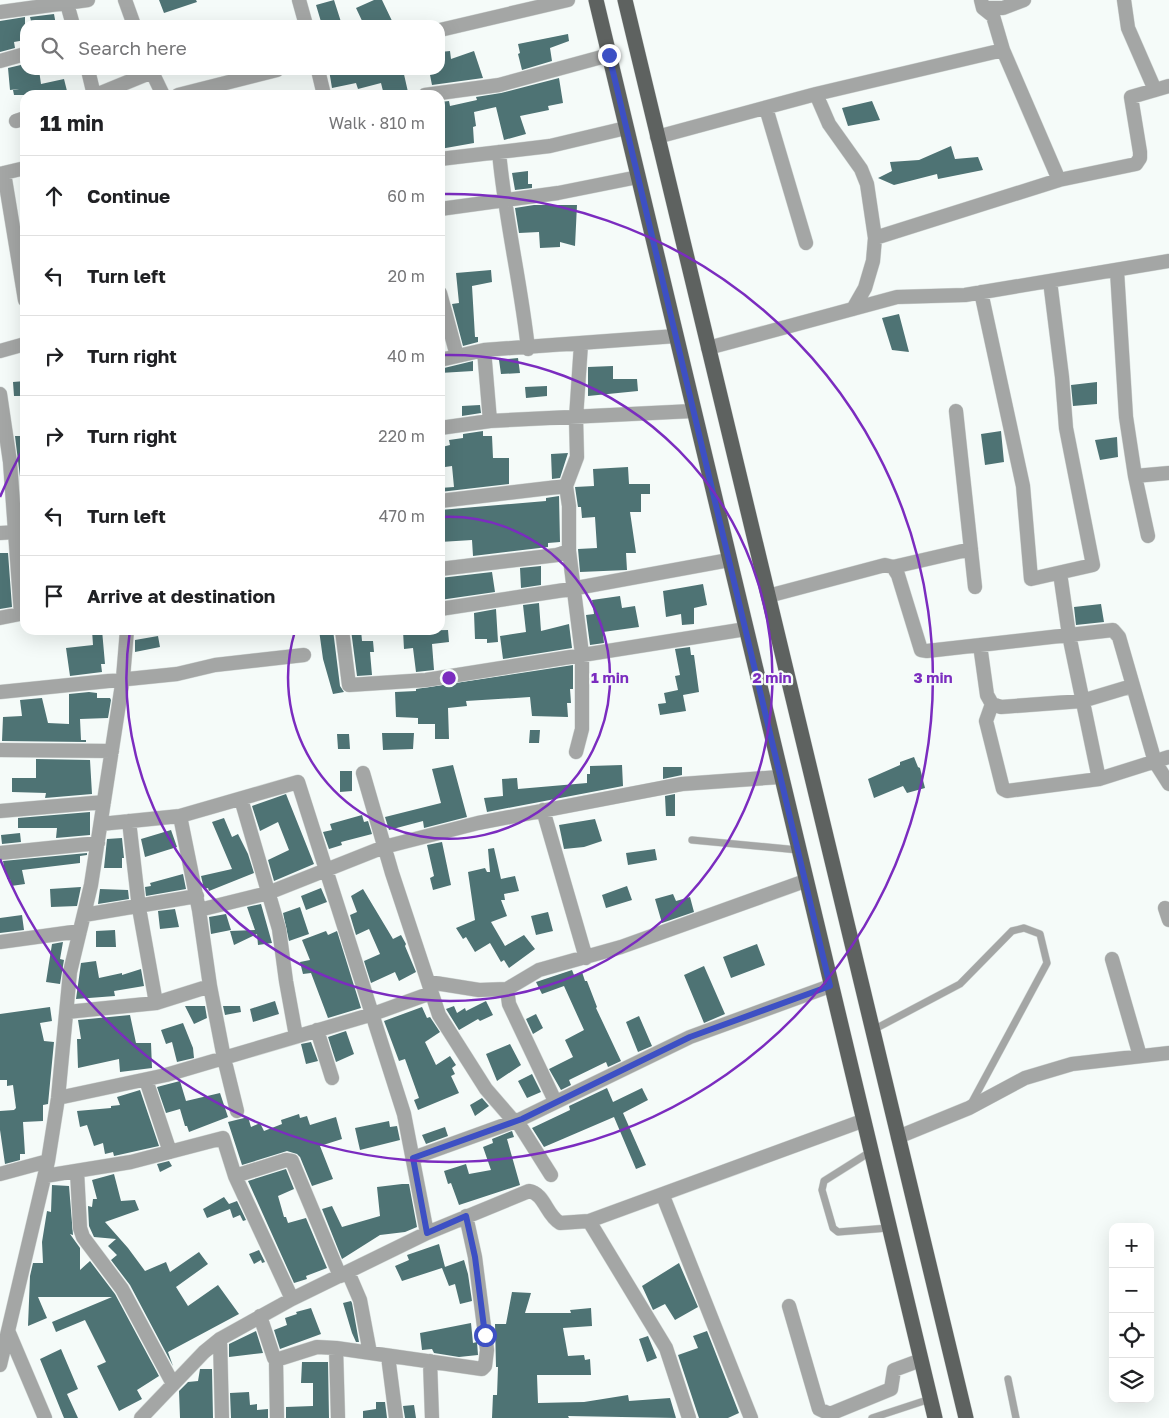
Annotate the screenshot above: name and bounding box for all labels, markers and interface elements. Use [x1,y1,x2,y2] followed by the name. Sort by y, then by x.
[20,20,445,75] search box
[38,34,66,62] icon: search
[78,36,187,59] text: Search here
[598,44,621,67] route end
[40,110,104,136] text: 11 min
[329,113,425,133] text: Walk · 810 m
[40,182,68,210] icon: ahead
[87,184,170,207] text: Continue
[387,186,425,206] text: 60 m
[40,262,68,290] icon: left
[87,264,166,287] text: Turn left
[388,266,425,286] text: 20 m
[40,342,68,370] icon: right
[87,344,177,367] text: Turn right
[387,346,425,366] text: 40 m
[40,422,68,450] icon: right
[87,424,177,447] text: Turn right
[378,426,425,446] text: 220 m
[40,502,68,530] icon: left
[87,504,166,527] text: Turn left
[379,506,425,526] text: 470 m
[40,582,68,610] icon: arrive
[87,584,275,607] text: Arrive at destination
[591,668,629,686] text: 1 min
[752,668,792,686] text: 2 min
[913,668,953,686] text: 3 min
[440,669,458,687] centre of rings
[1109,1223,1154,1403] map controls
[1109,1223,1154,1268] button: +
[1109,1268,1154,1313] button: −
[1109,1313,1154,1358] button: locate
[474,1324,497,1347] route start
[1109,1358,1154,1403] button: layers

